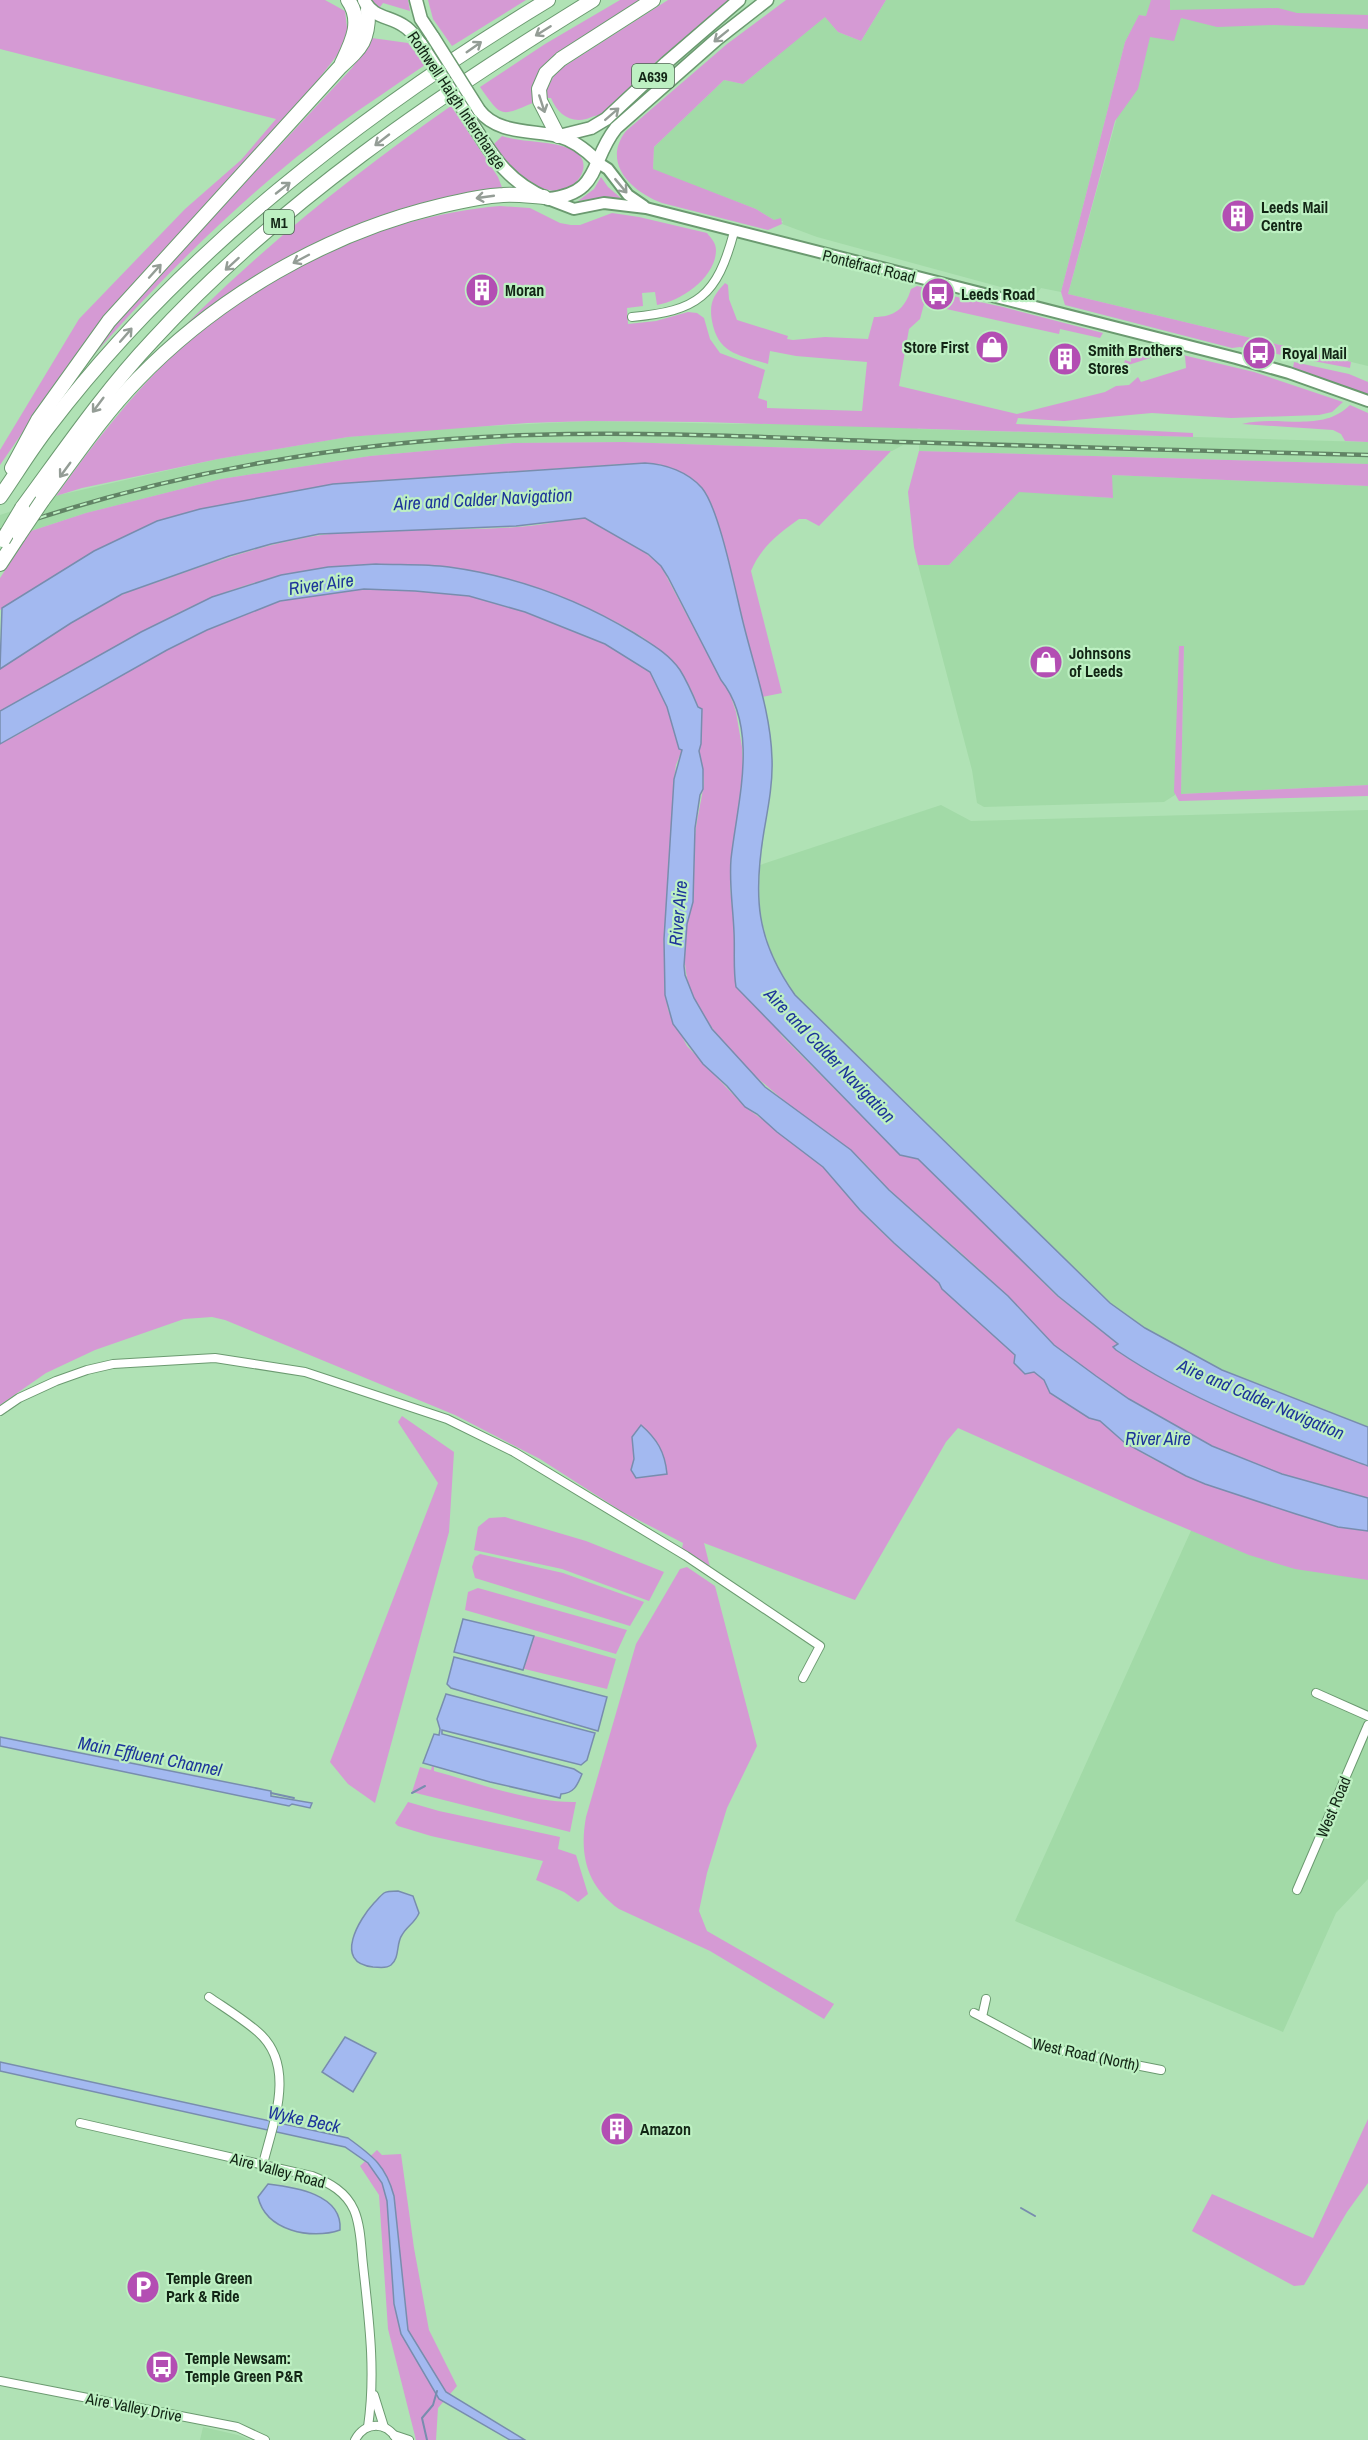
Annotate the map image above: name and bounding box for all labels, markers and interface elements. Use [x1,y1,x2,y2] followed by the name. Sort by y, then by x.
[535,24,552,37] one-way arrow
[403,27,511,173] street label: Rothwell Haigh Interchange
[713,29,729,42] one-way arrow
[465,41,481,53] one-way arrow
[632,64,674,88] road number: A639
[537,94,548,113] one-way arrow
[604,107,619,121] one-way arrow
[374,133,390,146] one-way arrow
[614,178,627,194] one-way arrow
[275,181,291,194] one-way arrow
[476,191,496,202] one-way arrow
[1261,196,1328,236] place label: Leeds Mail Centre
[1220,198,1256,234] building icon: Leeds Mail Centre
[264,210,294,234] road number: M1
[820,244,918,288] street label: Pontefract Road
[293,253,310,265] one-way arrow
[224,257,239,271] one-way arrow
[148,264,162,279] one-way arrow
[464,272,500,308] building icon: Moran
[920,276,956,312] bus stop icon: Leeds Road
[505,279,544,301] place label: Moran
[961,283,1035,305] place label: Leeds Road
[119,328,133,343] one-way arrow
[974,329,1010,365] shop icon: Store First
[1241,335,1277,371] bus stop icon: Royal Mail
[903,336,970,358] place label: Store First
[1088,339,1183,379] place label: Smith Brothers Stores
[1047,341,1083,377] building icon: Smith Brothers Stores
[1282,342,1347,364] place label: Royal Mail
[91,397,104,413] one-way arrow
[58,462,71,478] one-way arrow
[392,482,573,516] water label: Aire and Calder Navigation
[287,567,355,601] water label: River Aire
[1069,642,1131,682] place label: Johnsons of Leeds
[1028,644,1064,680] shop icon: Johnsons of Leeds
[663,879,693,947] water label: River Aire
[758,981,901,1128] water label: Aire and Calder Navigation
[1173,1352,1348,1445] water label: Aire and Calder Navigation
[1125,1426,1191,1451] water label: River Aire
[76,1730,225,1782] water label: Main Effluent Channel
[1310,1773,1356,1841] street label: West Road
[1030,2032,1142,2076] street label: West Road (North)
[265,2099,343,2139] water label: Wyke Beck
[599,2111,635,2147] building icon: Amazon
[640,2118,691,2140] place label: Amazon
[227,2146,328,2193] street label: Aire Valley Road
[166,2267,253,2307] place label: Temple Green Park & Ride
[125,2269,161,2305] parking icon: Temple Green Park & Ride
[185,2347,303,2387] place label: Temple Newsam: Temple Green P&R
[144,2349,180,2385] bus stop icon: Temple Newsam: Temple Green P&R
[83,2387,184,2427] street label: Aire Valley Drive

